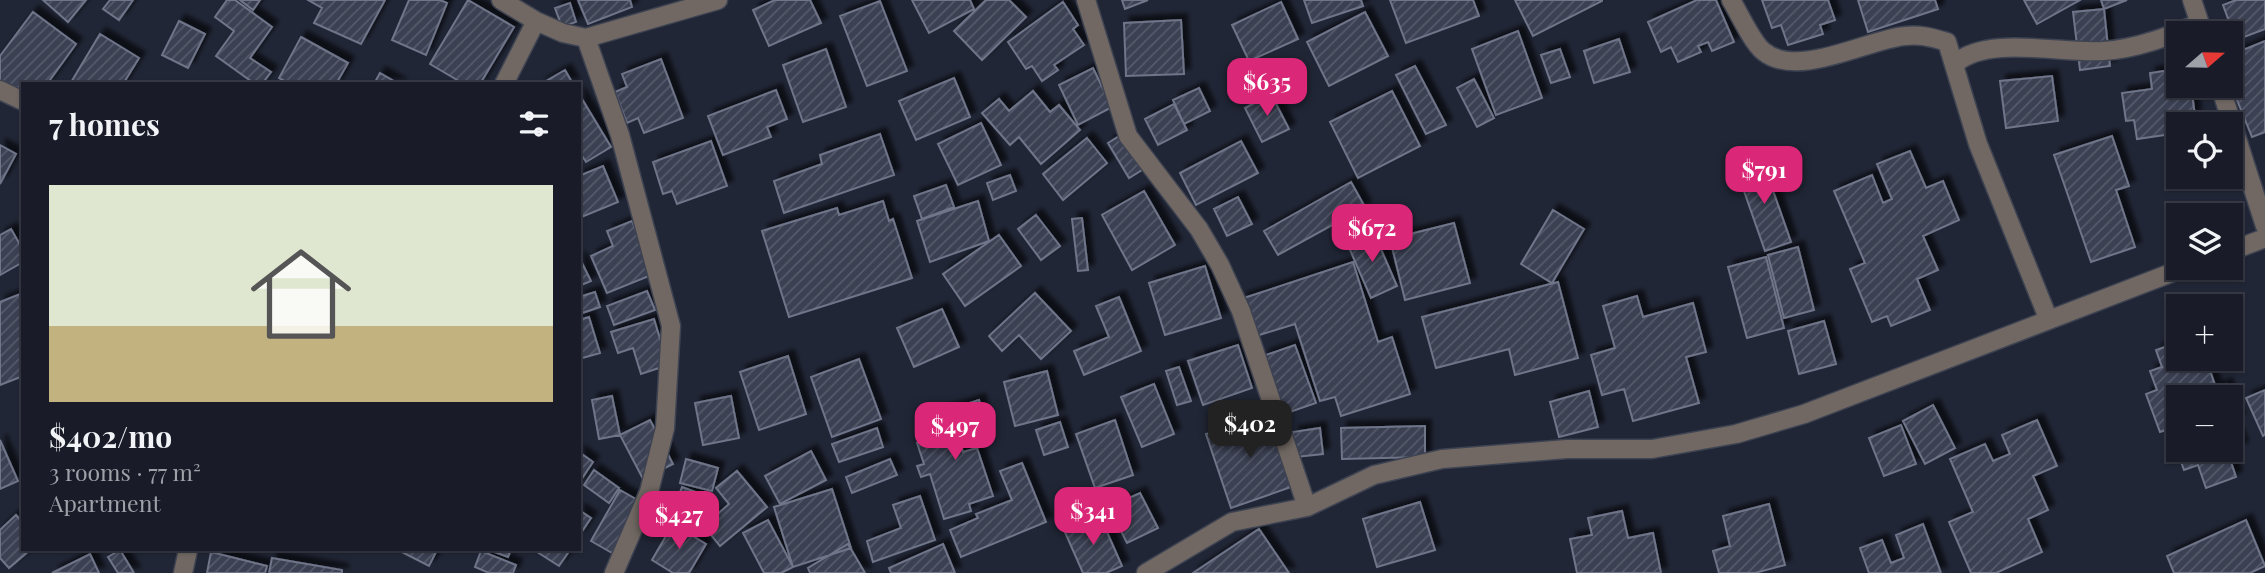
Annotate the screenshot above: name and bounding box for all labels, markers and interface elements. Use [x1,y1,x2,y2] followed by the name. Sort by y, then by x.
[2166,21,2244,98] north arrow
[2166,21,2243,462] map controls
[1226,58,1308,118] pin: $635
[1243,65,1291,96] text: $635
[49,104,160,144] text: 7 homes
[515,105,553,143] icon: filters
[2166,112,2243,189] button: locate
[1723,146,1805,206] pin: $791
[1741,153,1787,184] text: $791
[2166,203,2243,280] button: layers
[1331,204,1413,264] pin: $672
[1348,211,1396,242] text: $672
[238,231,364,357] icon: home
[2166,294,2243,371] button: +
[2166,385,2243,462] button: −
[1209,400,1291,460] pin: $402
[914,402,996,462] pin: $497
[1224,407,1276,438] text: $402
[931,409,979,440] text: $497
[49,416,172,456] text: $402/mo
[49,456,201,487] text: 3 rooms · 77 m²
[49,487,161,518] text: Apartment
[1052,488,1134,547] pin: $341
[638,491,720,551] pin: $427
[1070,494,1116,525] text: $341
[655,498,703,529] text: $427

